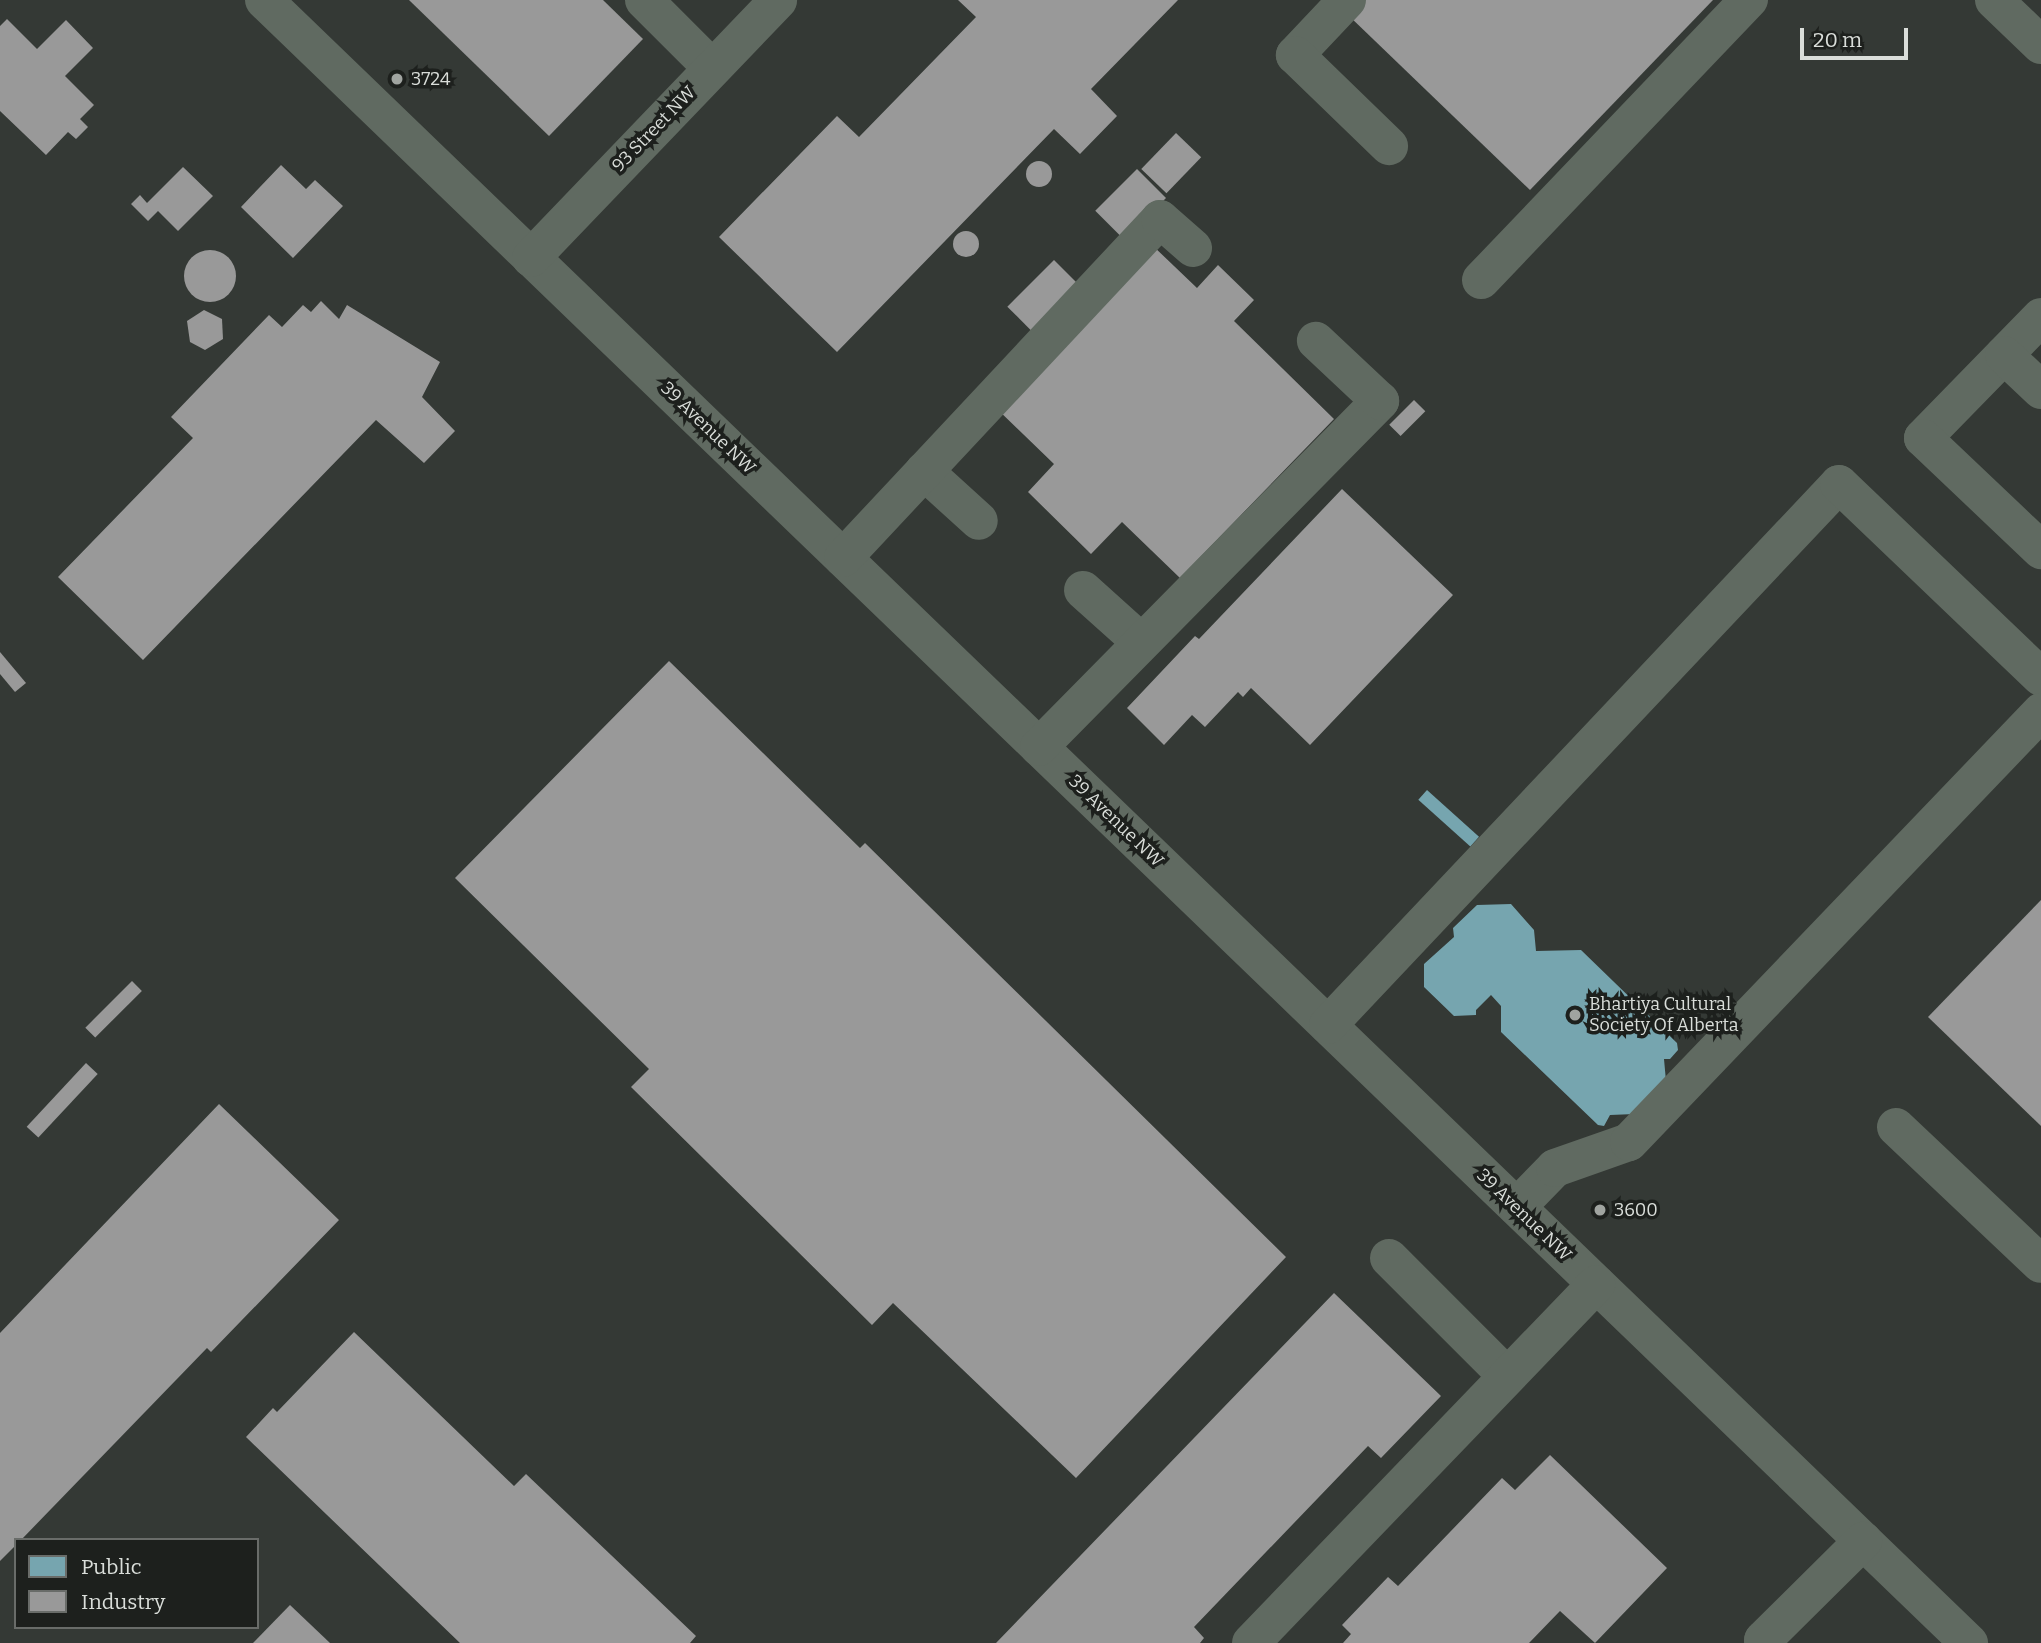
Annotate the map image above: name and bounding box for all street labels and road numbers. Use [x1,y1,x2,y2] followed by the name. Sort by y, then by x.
[608,82,700,176] street label: 93 Street NW
[656,377,760,479] street label: 39 Avenue NW
[1064,770,1168,872] street label: 39 Avenue NW
[1472,1164,1576,1266] street label: 39 Avenue NW

